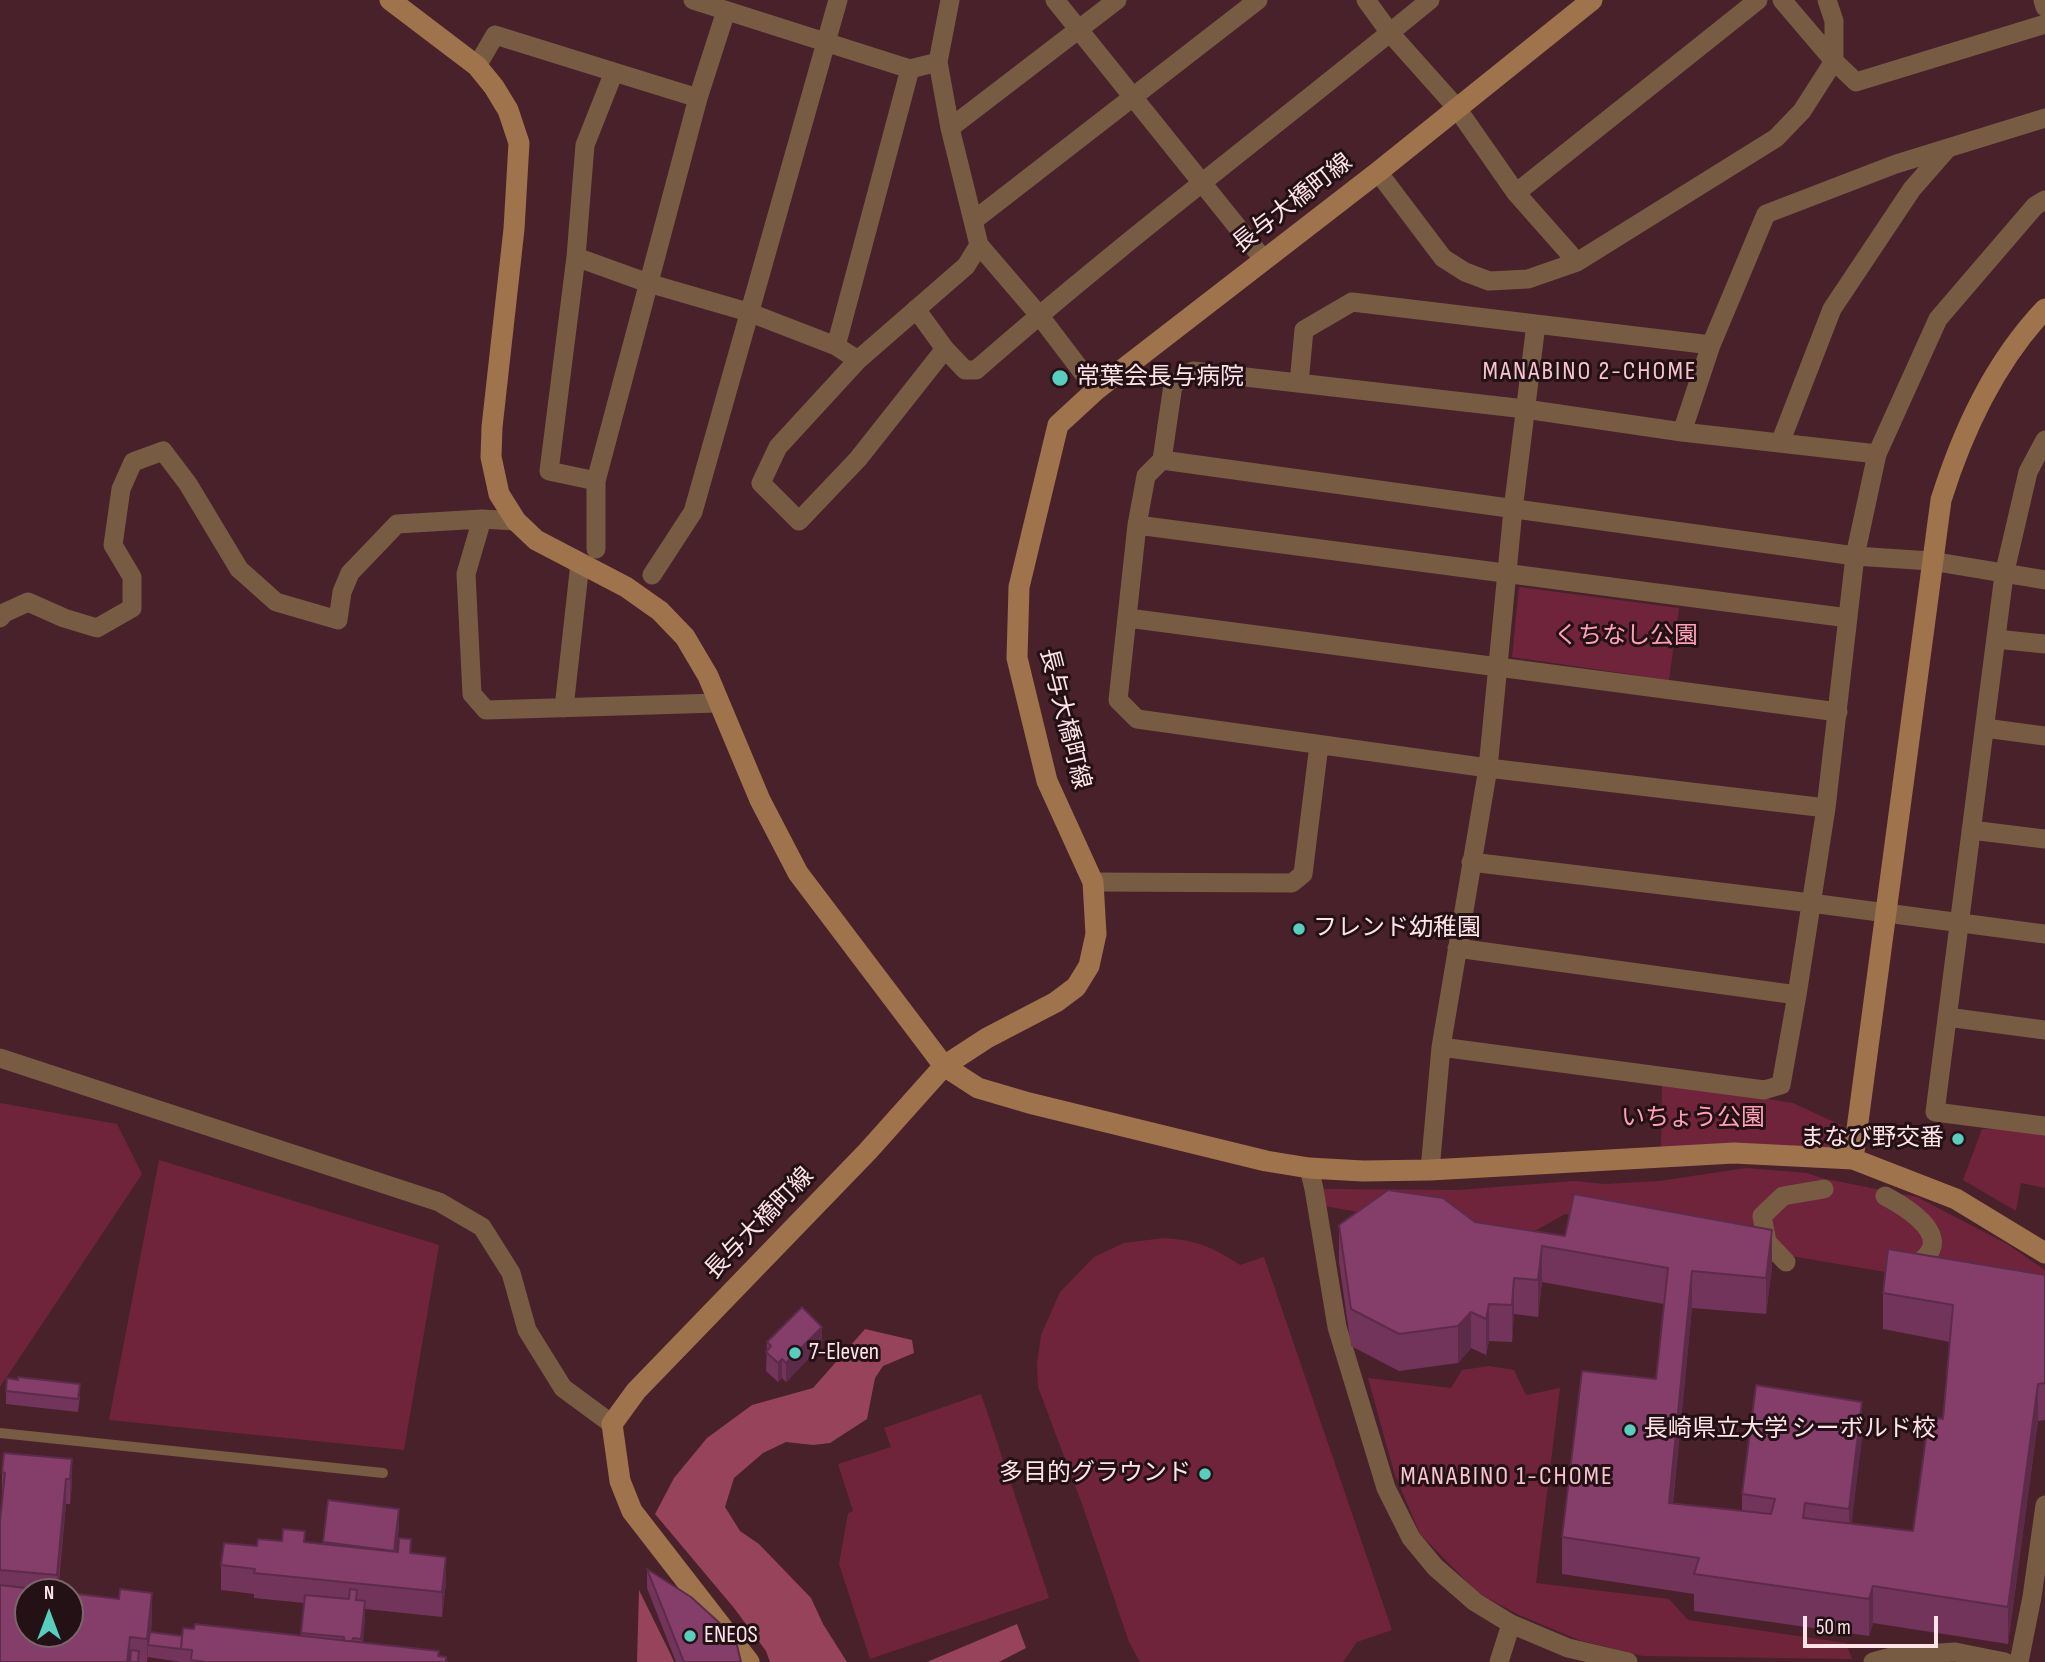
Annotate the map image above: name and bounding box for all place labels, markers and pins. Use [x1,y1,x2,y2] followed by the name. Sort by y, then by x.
[1076,364,1244,392] place label: 常葉会長与病院
[1050,368,1070,388] marker: 常葉会長与病院
[1313,915,1481,943] place label: フレンド幼稚園
[1291,921,1307,937] marker: フレンド幼稚園
[1800,1125,1944,1153] place label: まなび野交番
[1950,1131,1966,1147] marker: まなび野交番
[809,1339,879,1367] place label: 7-Eleven
[787,1345,803,1361] marker: 7-Eleven
[1644,1416,1936,1444] place label: 長崎県立大学 シーボルド校
[1622,1422,1638,1438] marker: 長崎県立大学 シーボルド校
[999,1460,1191,1488] place label: 多目的グラウンド
[1197,1466,1213,1482] marker: 多目的グラウンド
[704,1622,758,1650] place label: ENEOS
[682,1628,698,1644] marker: ENEOS

